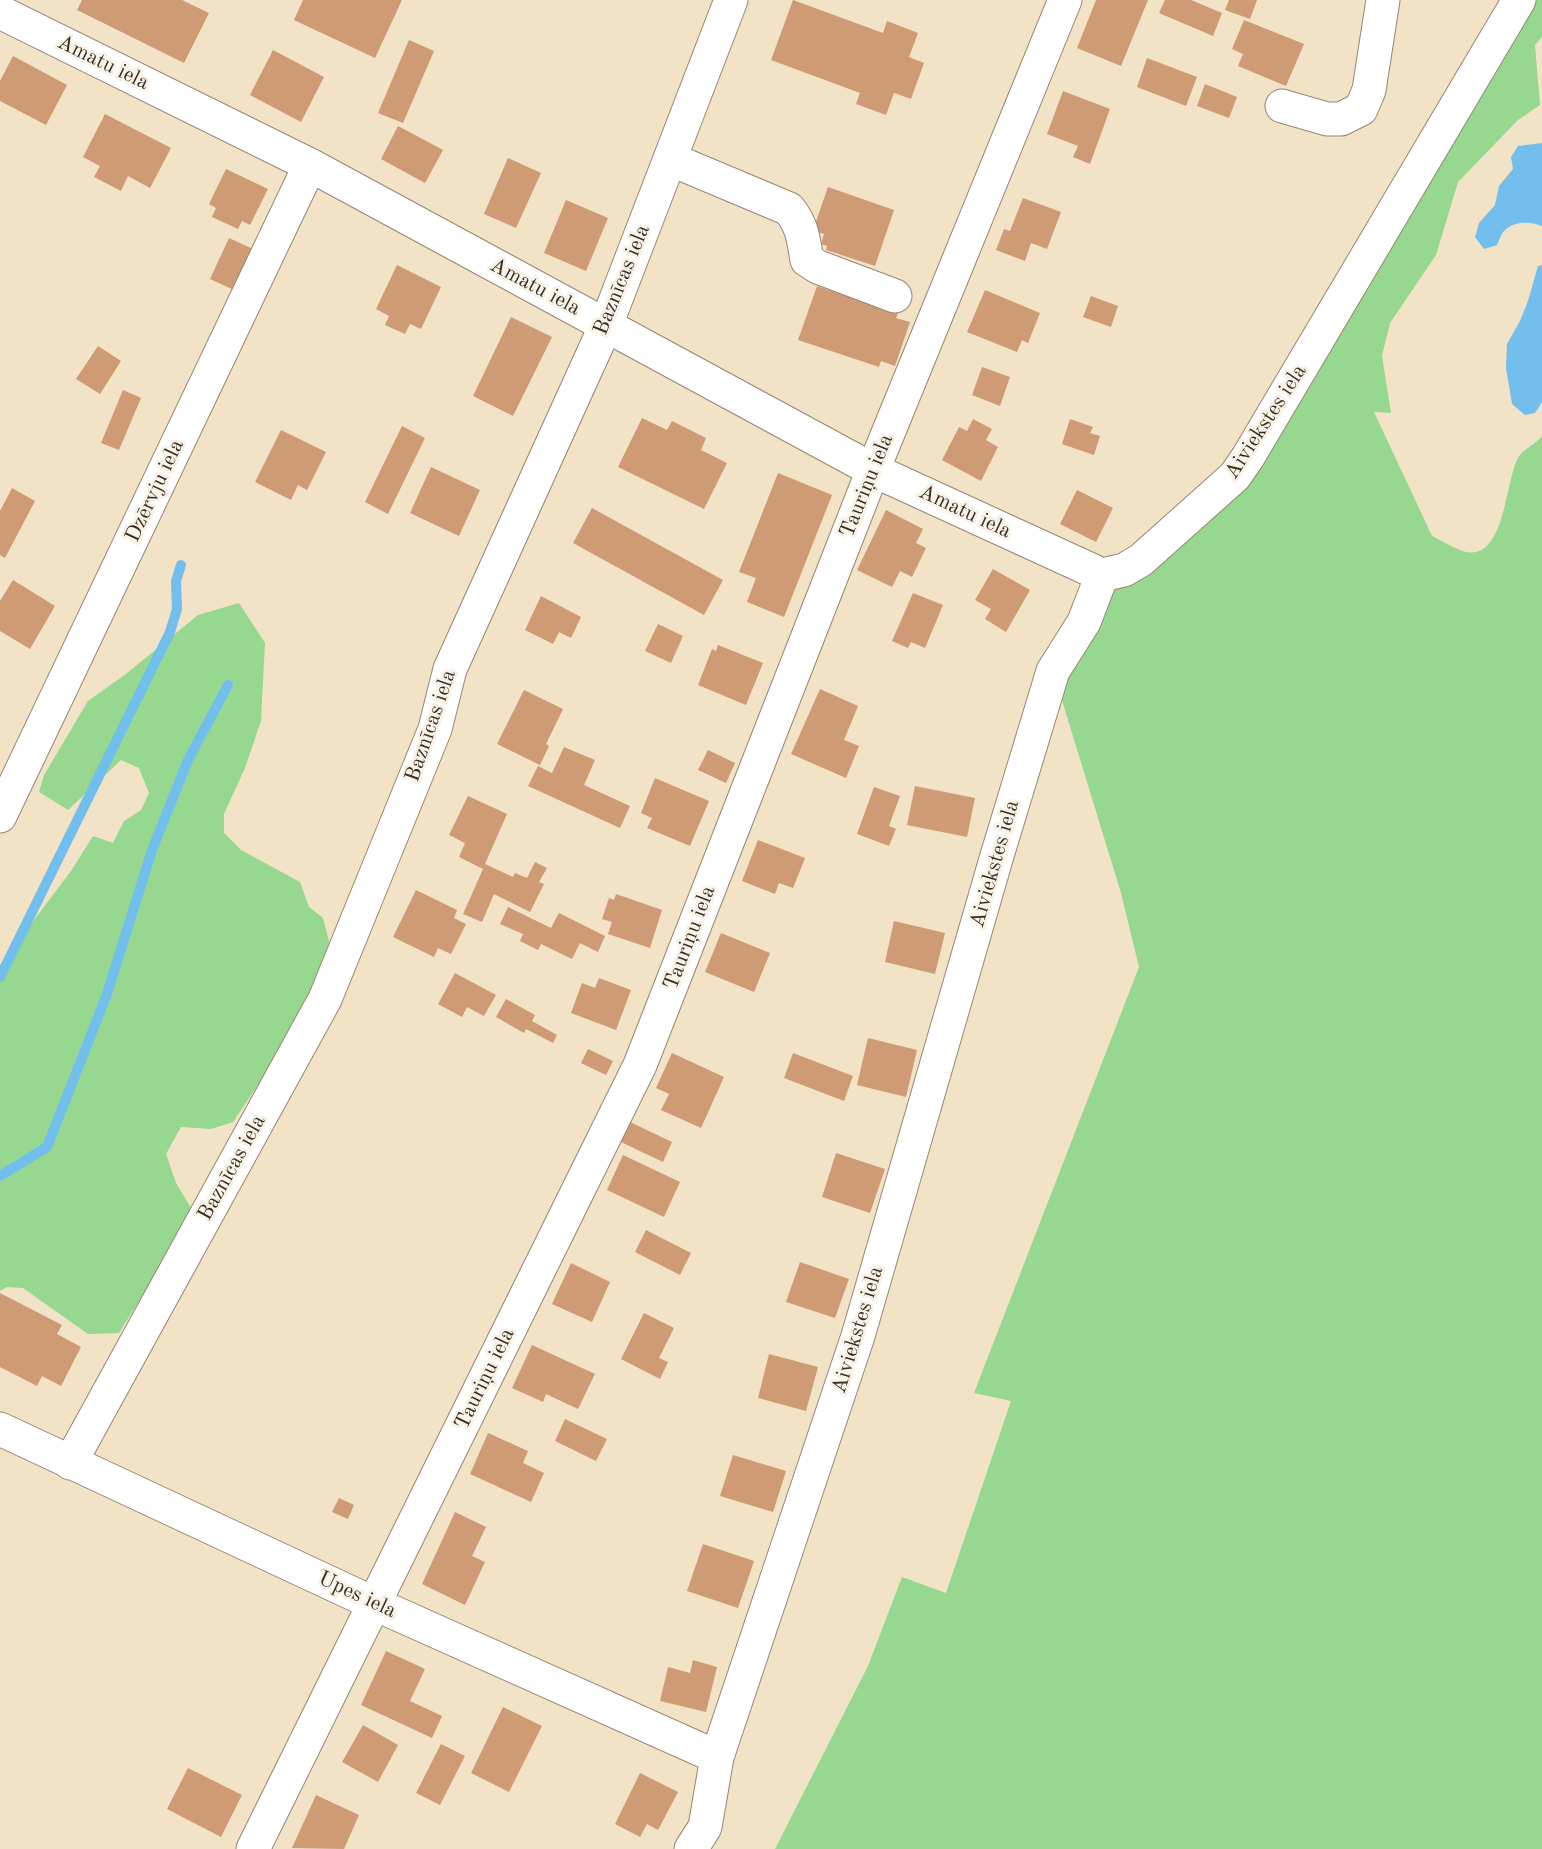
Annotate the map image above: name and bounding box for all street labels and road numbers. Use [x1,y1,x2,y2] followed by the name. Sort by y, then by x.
[53,30,153,96] street label: Amatu iela
[588,221,656,339] street label: Baznīcas iela
[485,253,585,321] street label: Amatu iela
[1220,360,1312,484] street label: Aiviekstes iela
[835,430,899,542] street label: Tauriņu iela
[120,436,190,546] street label: Dzērvju iela
[915,480,1015,544] street label: Amatu iela
[400,667,462,785] street label: Baznīcas iela
[965,797,1025,931] street label: Aiviekstes iela
[659,882,721,994] street label: Tauriņu iela
[193,1111,271,1225] street label: Baznīcas iela
[827,1263,889,1397] street label: Aiviekstes iela
[450,1324,520,1434] street label: Tauriņu iela
[314,1566,400,1624] street label: Upes iela

